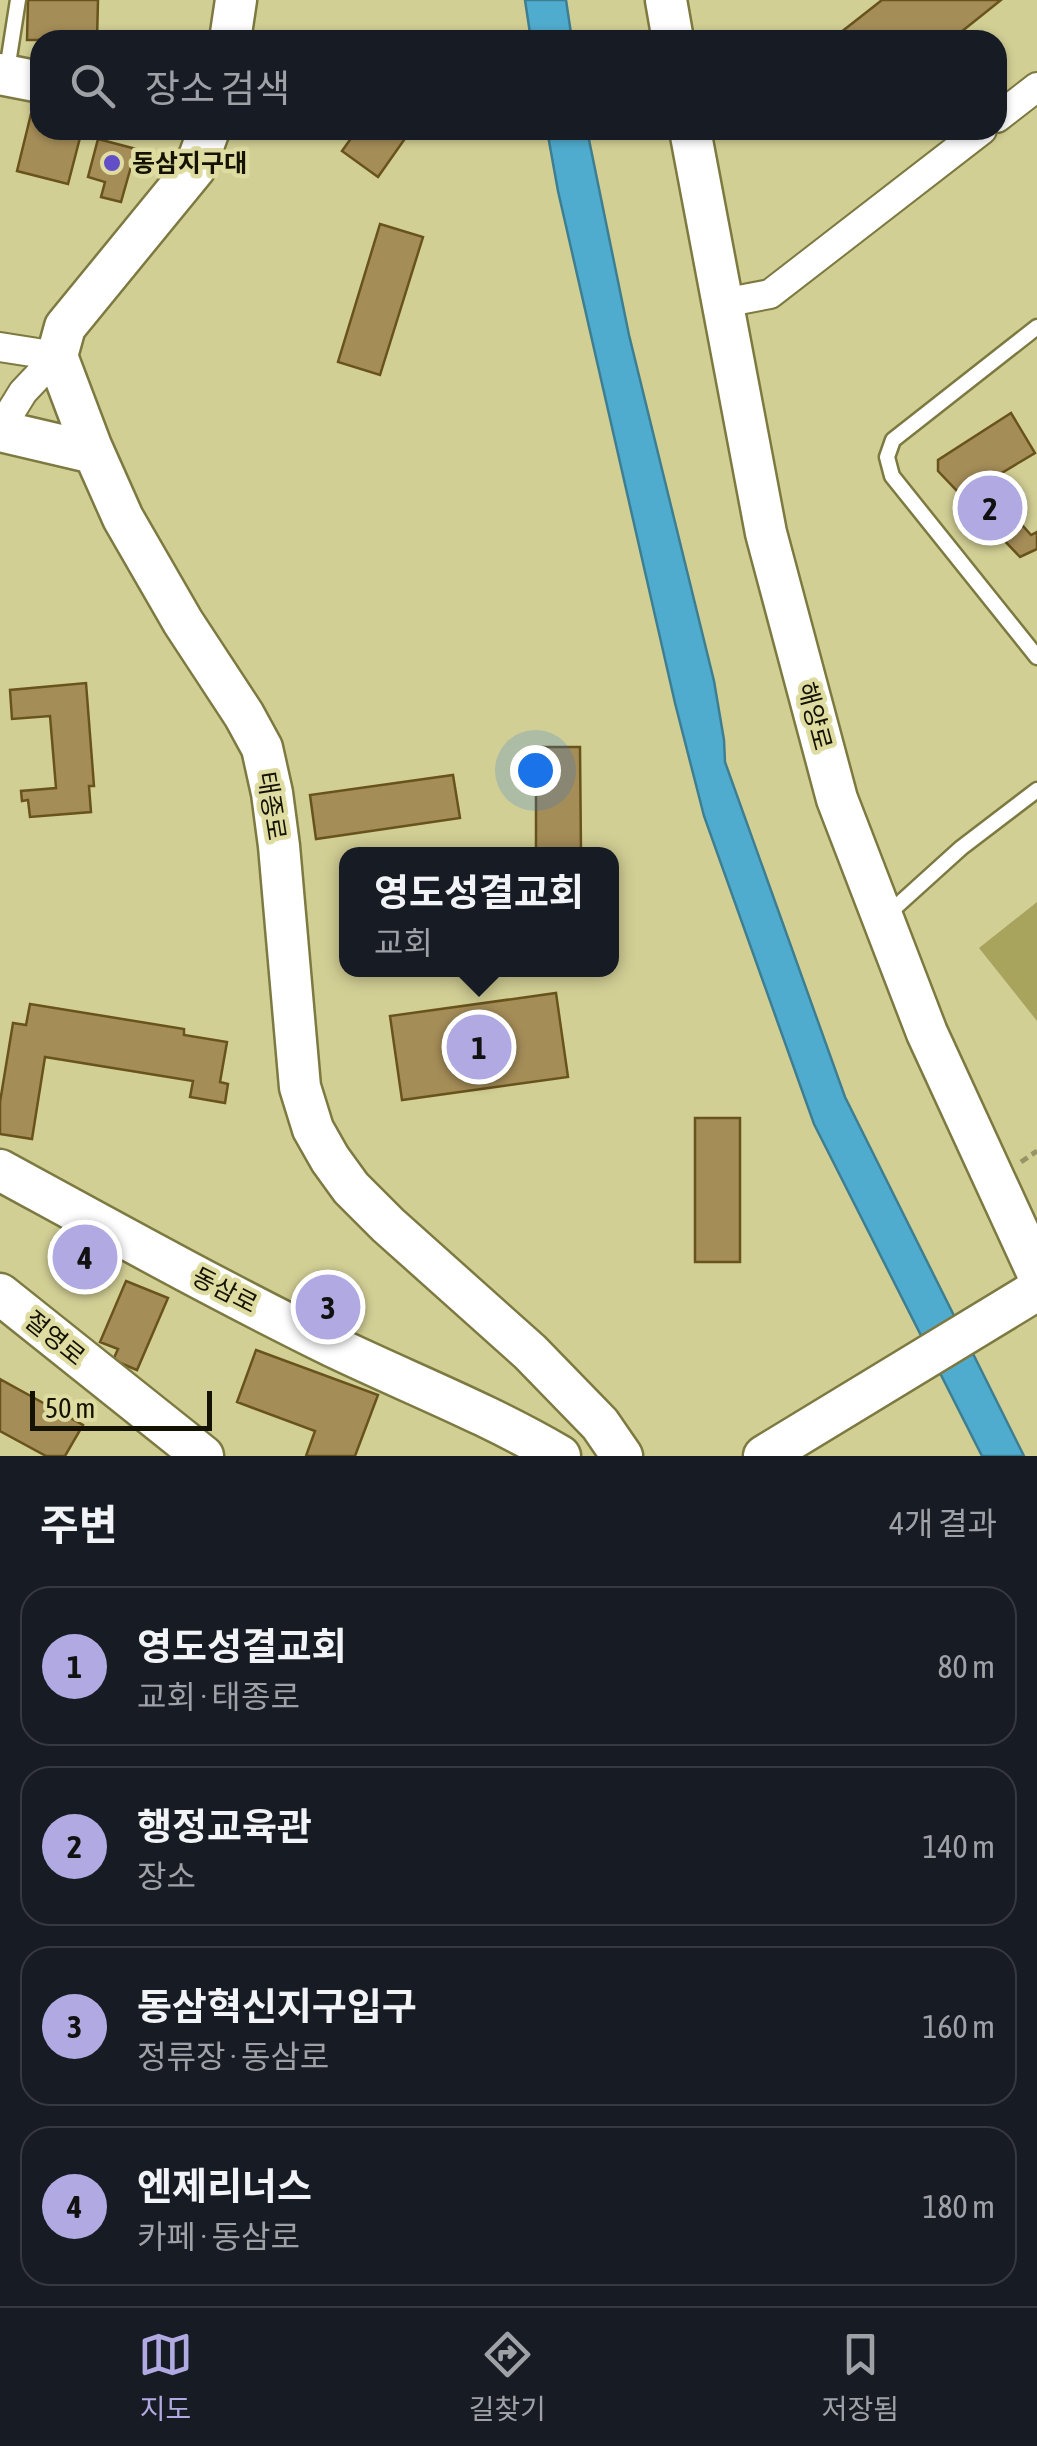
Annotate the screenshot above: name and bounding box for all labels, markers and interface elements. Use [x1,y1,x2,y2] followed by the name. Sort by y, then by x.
[30,30,1007,140] search box
[65,58,120,113] icon: search
[145,67,290,110] text: 장소 검색
[132,149,247,177] place label: 동삼지구대
[101,152,123,174] marker: 동삼지구대
[958,470,1022,546] pin: 2
[793,679,837,753] street label: 해양로
[510,745,561,796] your location
[253,770,291,842] street label: 태종로
[339,847,619,977] popup
[374,871,584,914] text: 영도성결교회
[374,924,433,961] text: 교회
[446,1010,512,1084] pin: 1
[52,1220,118,1294] pin: 4
[188,1262,262,1318] street label: 동삼로
[296,1270,360,1344] pin: 3
[19,1305,91,1371] street label: 절영로
[30,1386,212,1430] scale bar
[45,1392,95,1424] text: 50 m
[40,1501,117,1549] text: 주변
[889,1505,997,1542] text: 4개 결과
[137,1625,347,1668] text: 영도성결교회
[67,1648,82,1685] text: 1
[937,1648,995,1685] text: 80 m
[137,1678,300,1715] text: 교회 · 태종로
[137,1805,312,1848] text: 행정교육관
[67,1828,82,1865] text: 2
[922,1828,995,1865] text: 140 m
[137,1858,196,1895] text: 장소
[137,1985,417,2028] text: 동삼혁신지구입구
[67,2008,82,2045] text: 3
[922,2008,995,2045] text: 160 m
[137,2038,329,2075] text: 정류장 · 동삼로
[137,2165,312,2208] text: 엔제리너스
[67,2188,82,2225] text: 4
[922,2188,995,2225] text: 180 m
[137,2218,300,2255] text: 카페 · 동삼로
[138,2327,193,2427] tab: 지도
[469,2327,546,2427] tab: 길찾기
[822,2327,899,2427] tab: 저장됨

